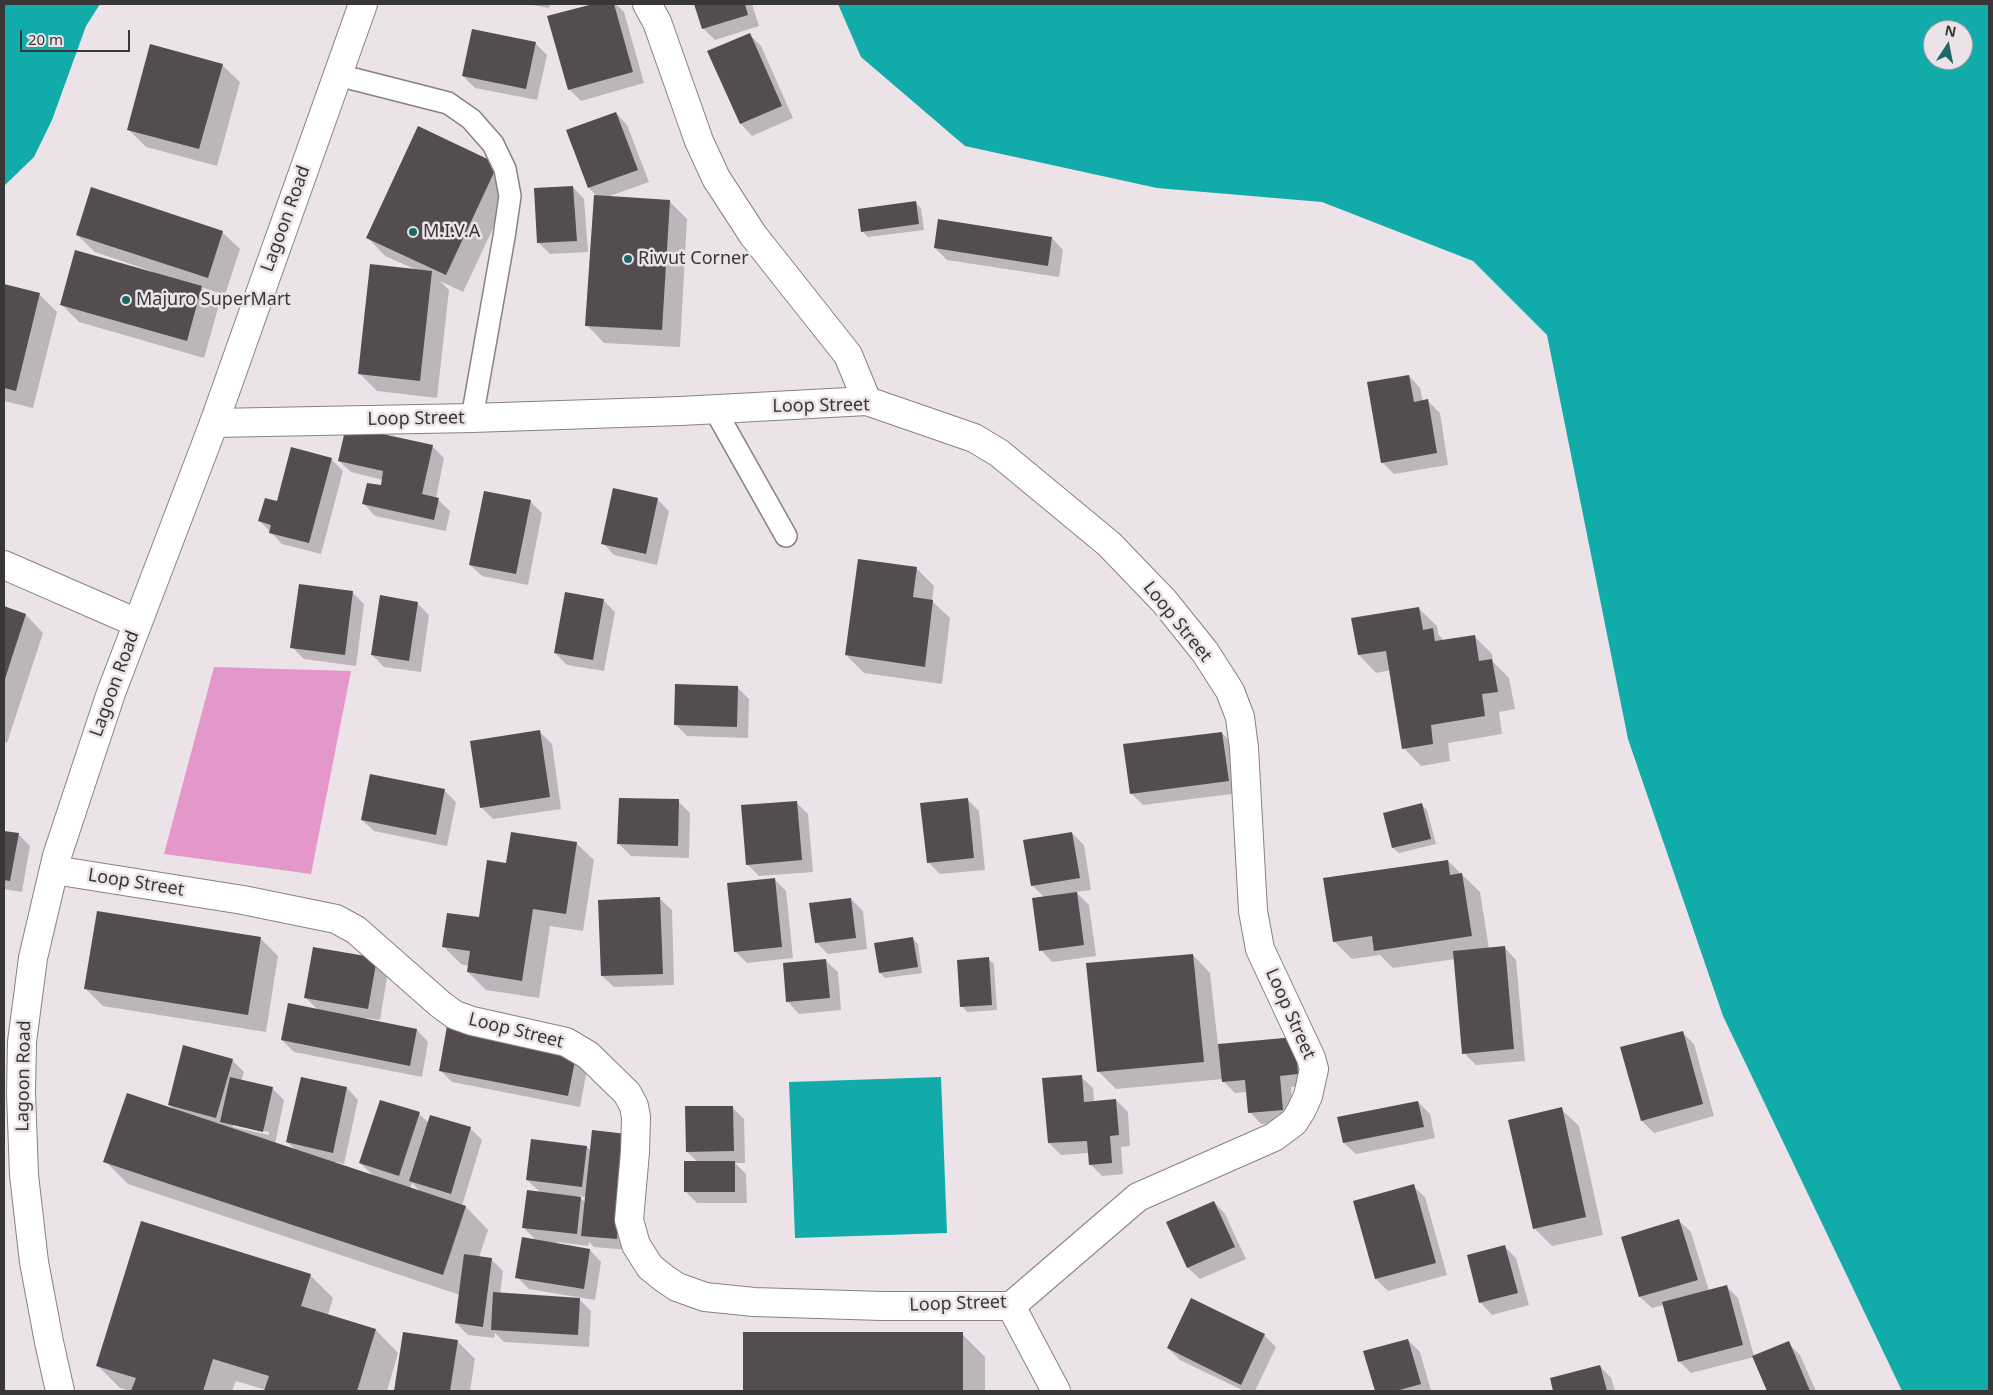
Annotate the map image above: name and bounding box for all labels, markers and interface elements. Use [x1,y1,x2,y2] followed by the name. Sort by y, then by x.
[22,20,132,52] scale bar
[1923,20,1973,70] north arrow
[1943,20,1958,41] text: N
[28,29,63,49] text: 20 m
[257,163,315,275] street label: Lagoon Road
[423,221,480,243] place label: M.I.V.A
[407,226,419,238] marker: M.I.V.A
[638,248,749,270] place label: Riwut Corner
[622,253,634,265] marker: Riwut Corner
[136,289,291,311] place label: Majuro SuperMart
[120,294,132,306] marker: Majuro SuperMart
[772,394,870,418] street label: Loop Street
[367,407,465,431] street label: Loop Street
[1138,577,1216,667] street label: Loop Street
[86,628,144,740] street label: Lagoon Road
[86,865,186,901] street label: Loop Street
[1260,965,1320,1063] street label: Loop Street
[466,1009,566,1053] street label: Loop Street
[12,1020,36,1132] street label: Lagoon Road
[909,1292,1007,1316] street label: Loop Street

